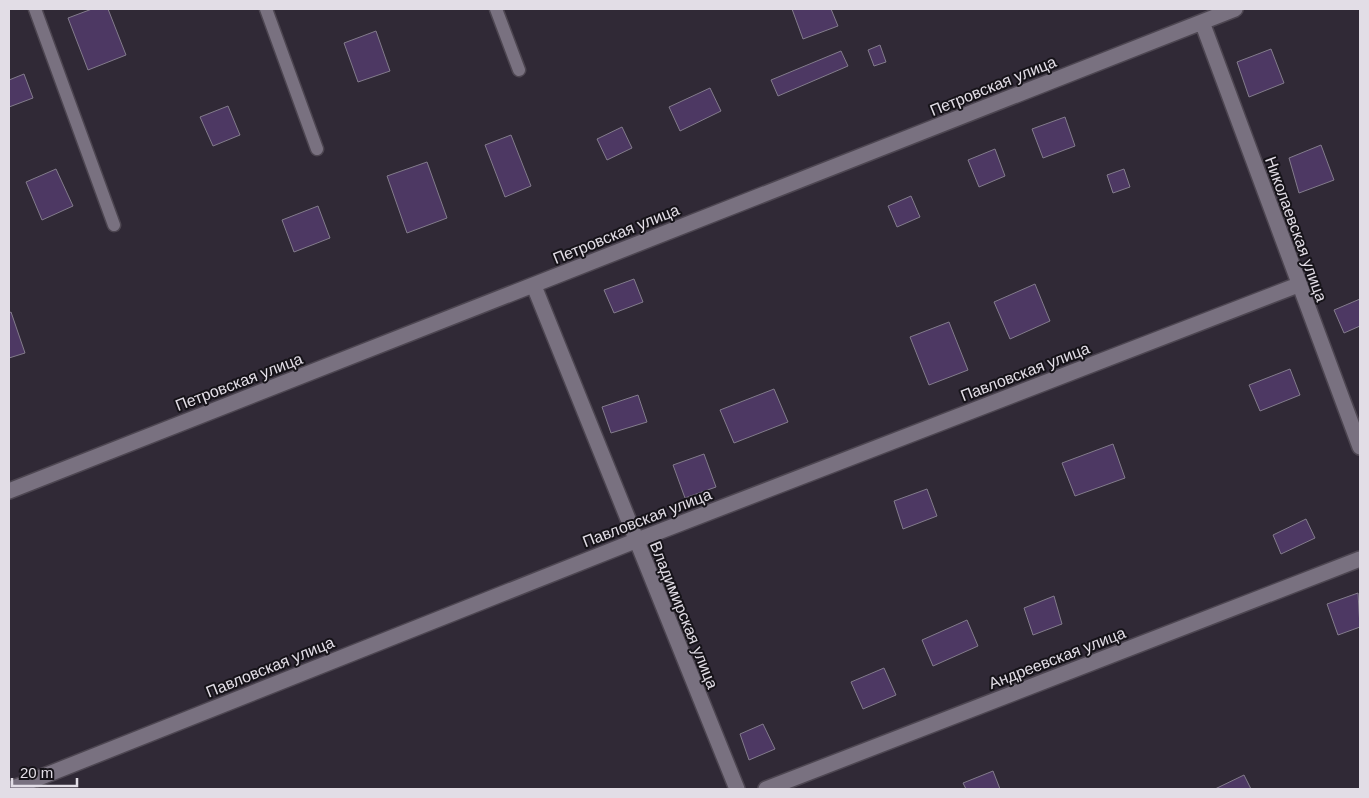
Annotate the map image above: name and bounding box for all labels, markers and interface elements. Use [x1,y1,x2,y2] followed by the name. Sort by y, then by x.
[927,53,1059,119] street label: Петровская улица
[1262,154,1330,304] street label: Николаевская улица
[550,201,682,267] street label: Петровская улица
[958,340,1092,404] street label: Павловская улица
[173,350,305,414] street label: Петровская улица
[580,486,714,550] street label: Павловская улица
[647,539,721,691] street label: Владимирская улица
[986,624,1128,692] street label: Андреевская улица
[203,633,337,700] street label: Павловская улица
[12,756,78,788] scale bar
[20,764,53,781] text: 20 m

